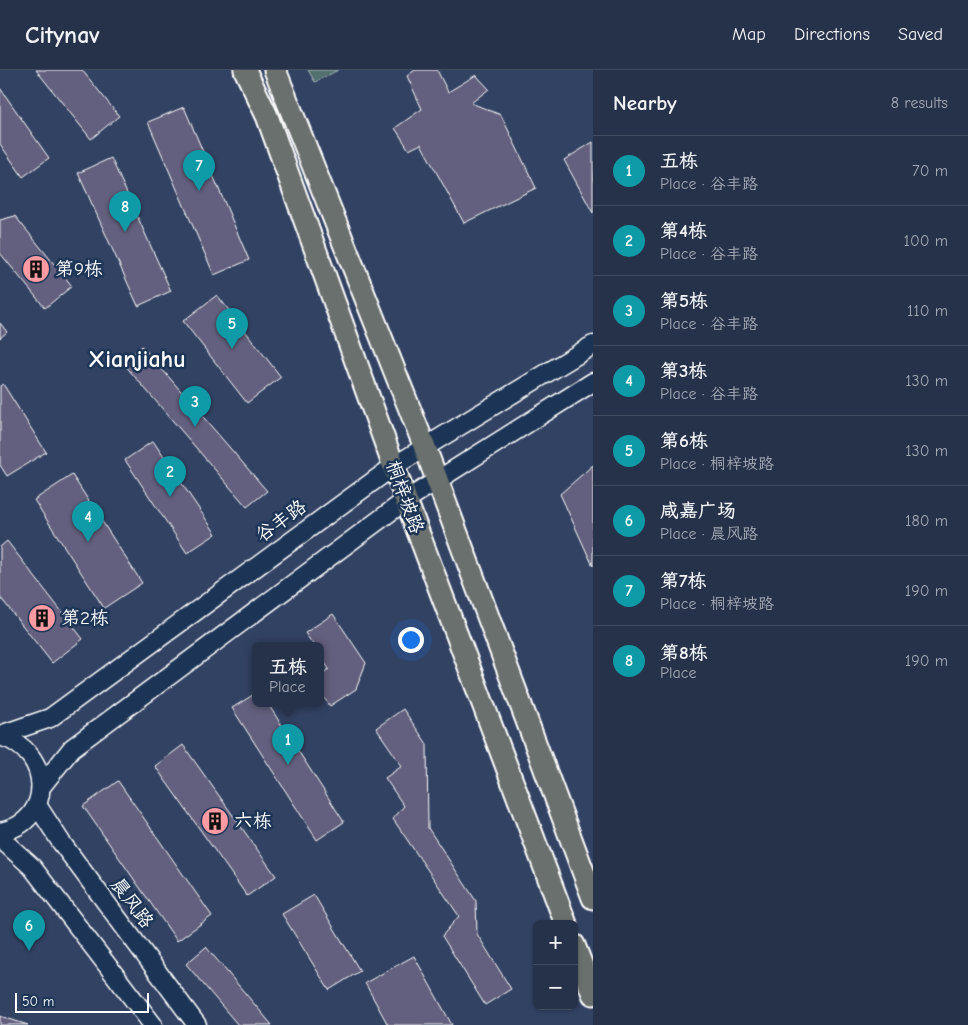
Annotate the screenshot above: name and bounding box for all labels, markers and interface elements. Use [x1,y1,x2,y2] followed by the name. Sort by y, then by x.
[25,21,100,49] text: Citynav
[732,24,766,45] text: Map
[794,24,870,45] text: Directions
[898,24,943,45] text: Saved
[613,91,677,115] text: Nearby
[891,94,948,112] text: 8 results
[183,150,215,191] pin: 7
[660,150,698,172] text: 五栋
[626,162,632,180] text: 1
[912,162,948,180] text: 70 m
[660,175,758,193] text: Place · 谷丰路
[109,191,141,232] pin: 8
[660,220,707,242] text: 第4栋
[625,232,633,250] text: 2
[904,232,948,250] text: 100 m
[660,245,758,263] text: Place · 谷丰路
[21,254,51,284] building icon: 第9栋
[55,258,103,280] place label: 第9栋
[660,290,708,312] text: 第5栋
[625,302,633,320] text: 3
[907,302,948,320] text: 110 m
[216,308,248,349] pin: 5
[660,315,758,333] text: Place · 谷丰路
[88,345,186,373] district label: Xianjiahu
[660,360,707,382] text: 第3栋
[625,372,633,390] text: 4
[905,372,948,390] text: 130 m
[660,385,758,403] text: Place · 谷丰路
[179,386,211,427] pin: 3
[660,430,708,452] text: 第6栋
[625,442,633,460] text: 5
[905,442,948,460] text: 130 m
[660,455,774,473] text: Place · 桐梓坡路
[154,456,186,497] pin: 2
[382,458,428,536] street label: 桐梓坡路
[251,495,311,547] street label: 谷丰路
[660,500,736,522] text: 咸嘉广场
[72,501,104,542] pin: 4
[625,512,633,530] text: 6
[905,512,948,530] text: 180 m
[660,525,758,543] text: Place · 晨风路
[660,570,707,592] text: 第7栋
[625,582,633,600] text: 7
[905,582,948,600] text: 190 m
[660,595,774,613] text: Place · 桐梓坡路
[27,603,57,633] building icon: 第2栋
[61,607,109,629] place label: 第2栋
[398,627,424,653] your location
[252,642,324,707] popup
[660,642,708,664] text: 第8栋
[625,652,633,670] text: 8
[905,652,948,670] text: 190 m
[269,656,307,678] text: 五栋
[660,664,696,682] text: Place
[269,678,305,696] text: Place
[272,724,304,765] pin: 1
[200,806,230,836] building icon: 六栋
[234,810,272,832] place label: 六栋
[106,874,158,932] street label: 晨风路
[13,910,45,951] pin: 6
[533,920,578,1010] map controls
[533,920,578,965] button: +
[533,965,578,1010] button: −
[15,990,149,1013] scale bar
[22,993,54,1010] text: 50 m

